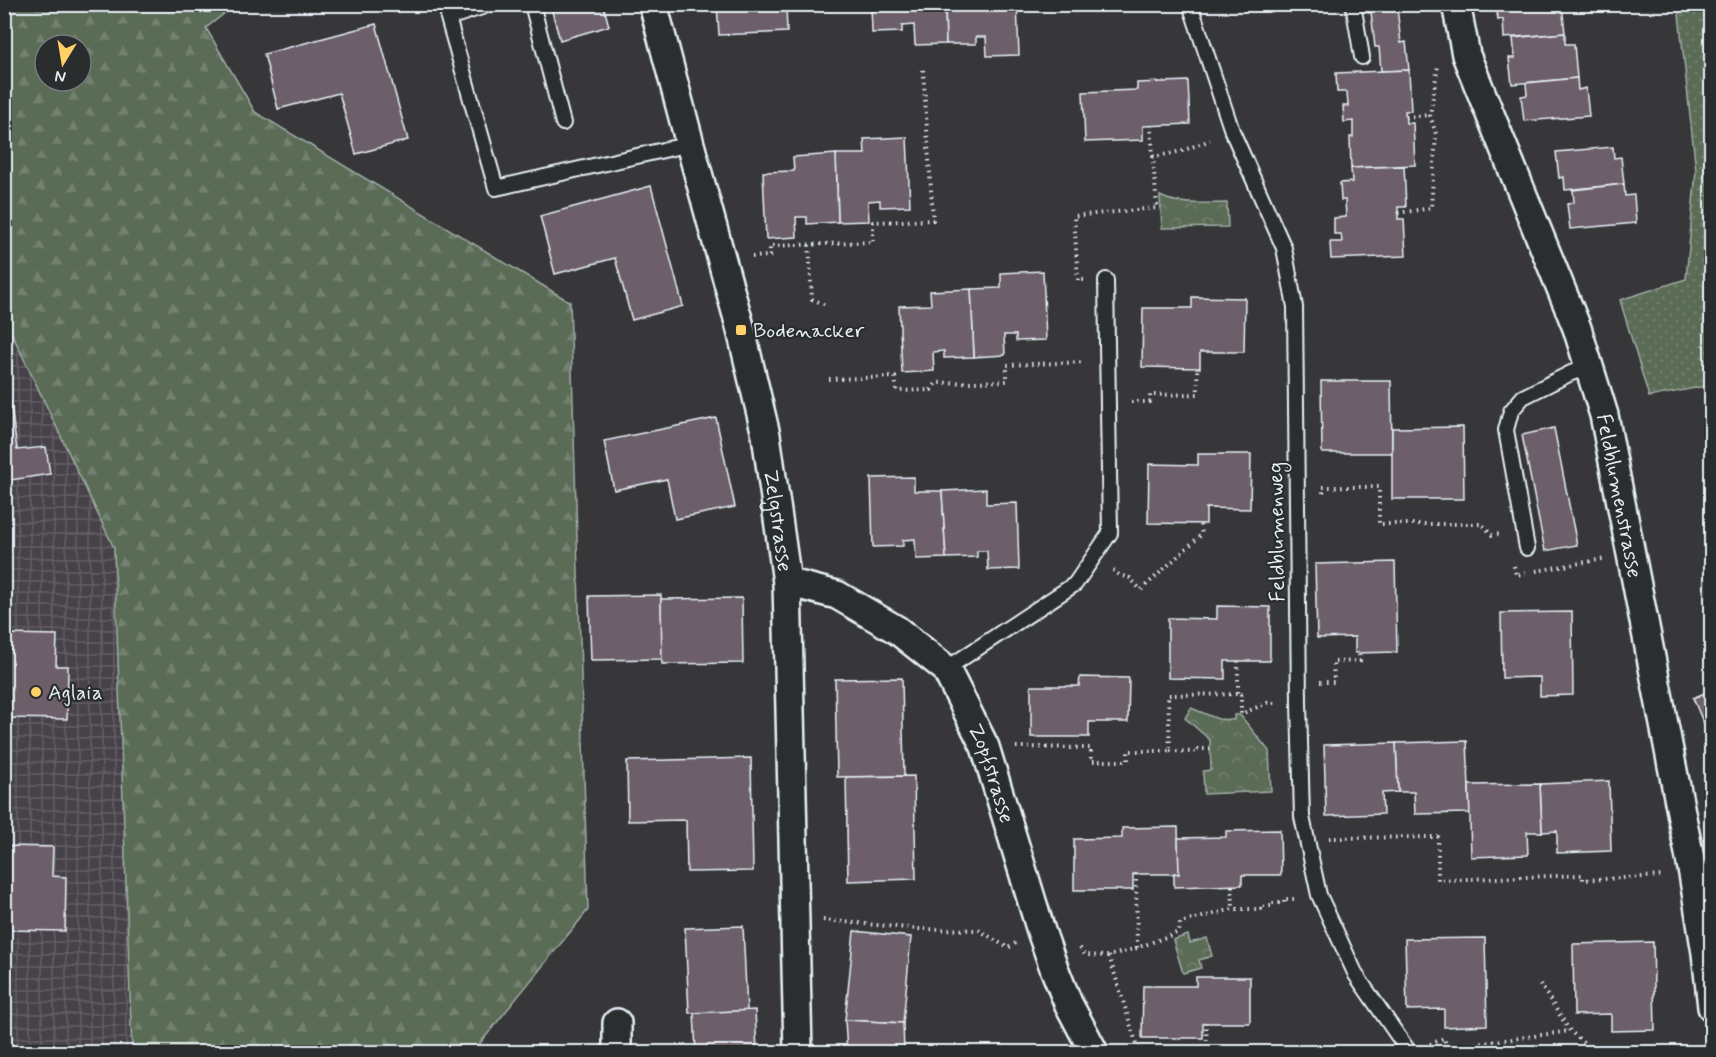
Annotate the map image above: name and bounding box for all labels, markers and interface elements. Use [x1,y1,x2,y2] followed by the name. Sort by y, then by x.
[33,33,93,93] north arrow
[53,65,68,88] text: N
[753,317,864,345] place label: Bodenacker
[734,323,748,337] marker: Bodenacker
[1589,411,1648,580] street label: Feldblumenstrasse
[1262,462,1293,602] street label: Feldblumenweg
[756,468,798,573] street label: Zelgstrasse
[48,679,103,707] place label: Aglaia
[29,685,43,699] marker: Aglaia
[961,719,1020,827] street label: Zopfstrasse

